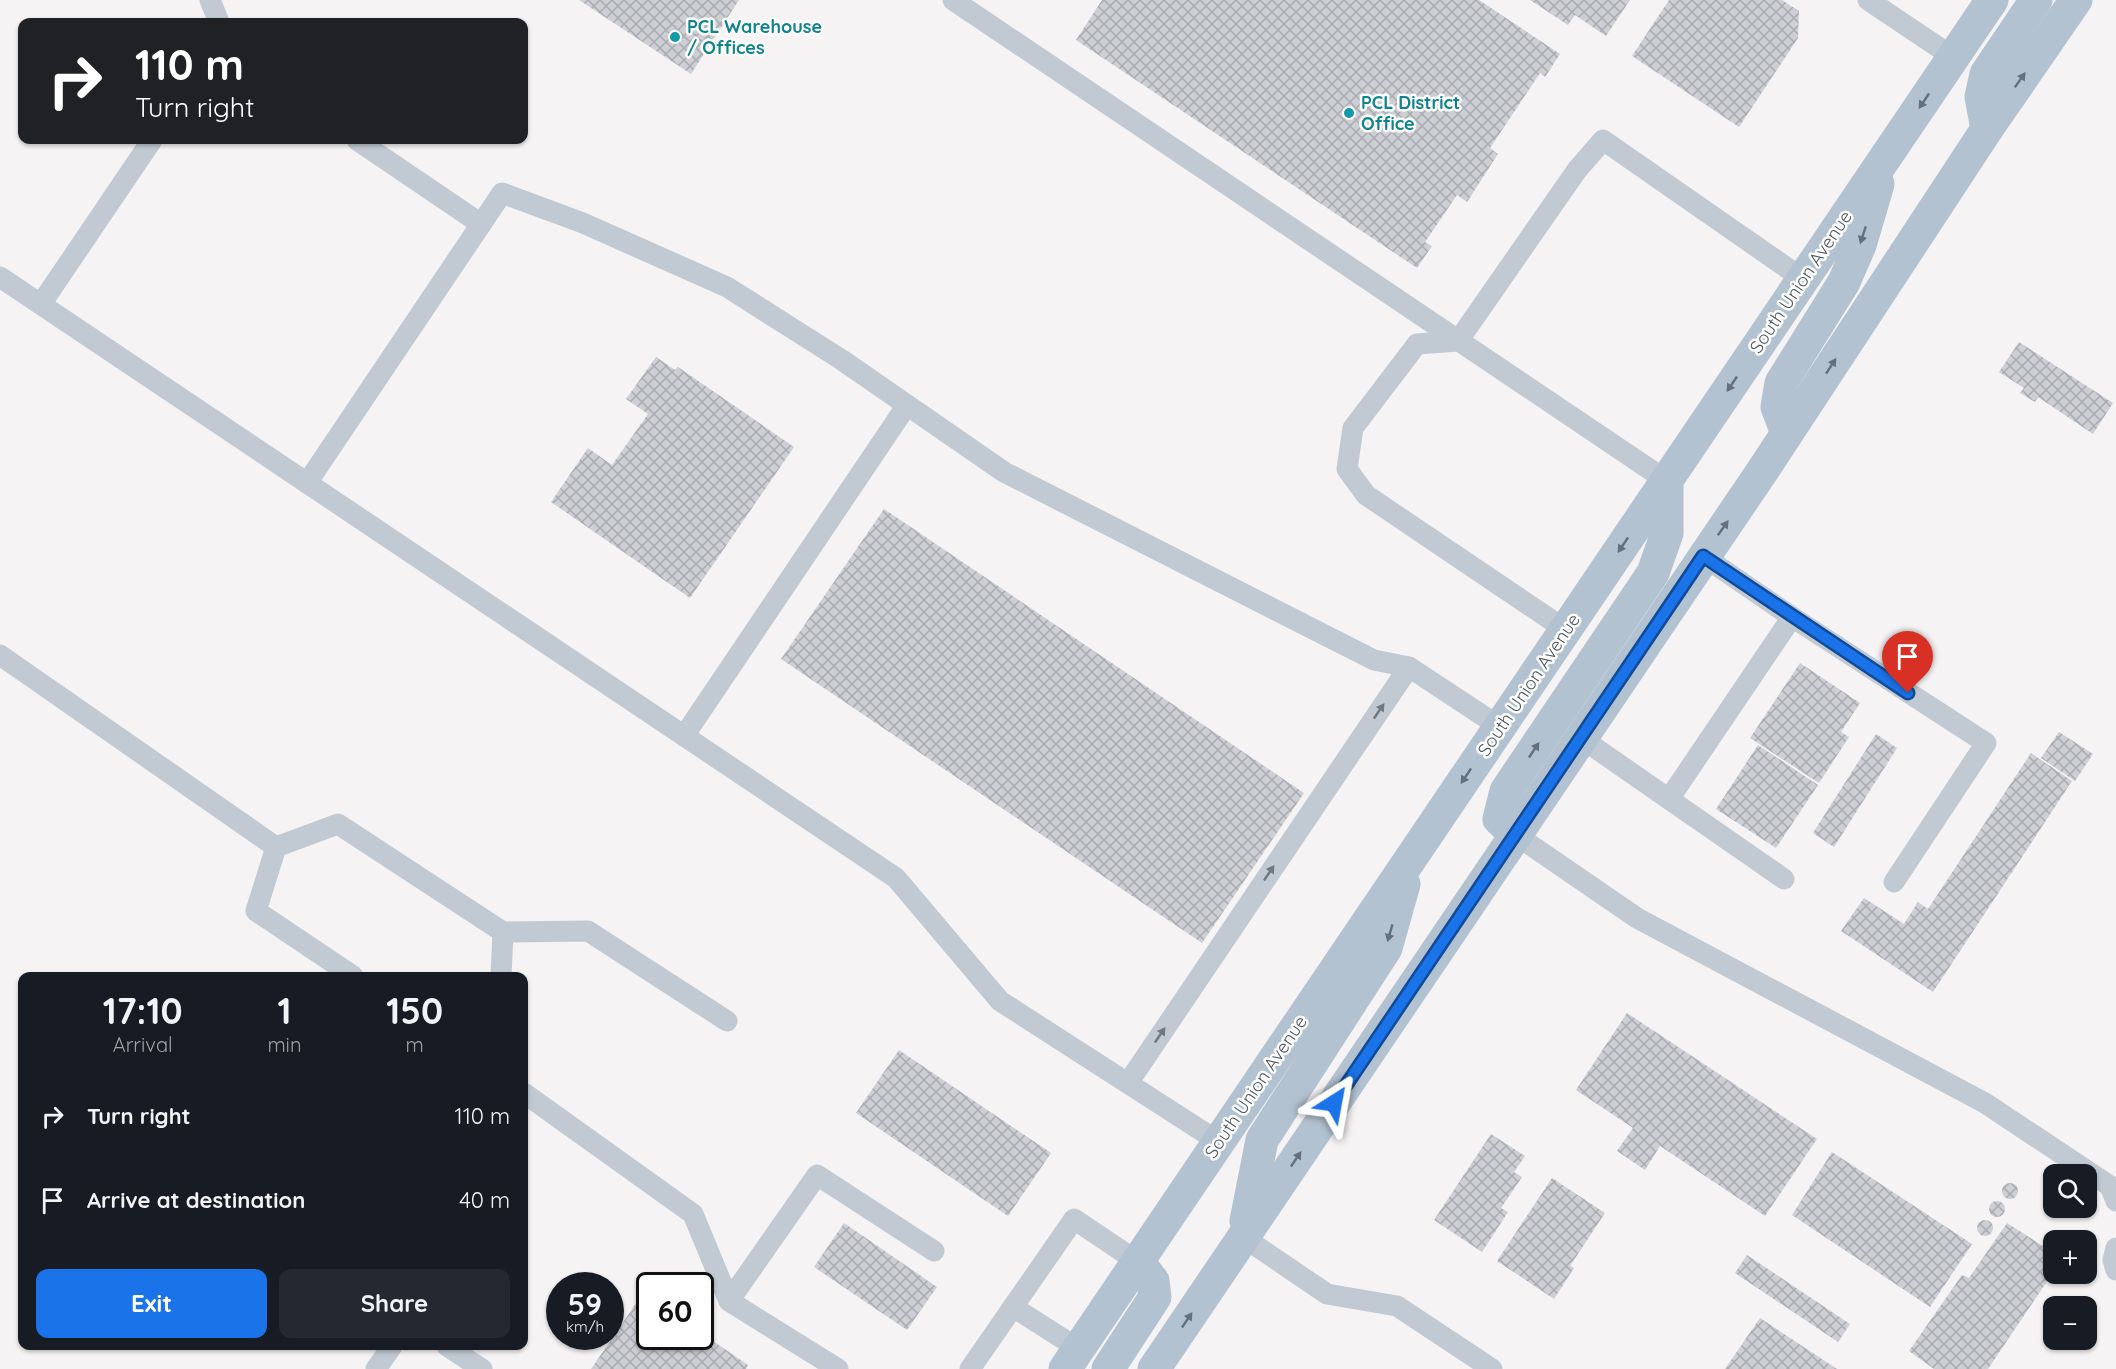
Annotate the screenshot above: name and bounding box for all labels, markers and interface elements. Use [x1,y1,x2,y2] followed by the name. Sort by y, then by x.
[687,15,822,59] place label: PCL Warehouse / Offices
[668,30,682,44] marker: PCL Warehouse / Offices
[135,38,244,91] text: 110 m
[36,42,114,120] icon: right
[2014,73,2026,89] one-way arrow
[135,90,254,124] text: Turn right
[1361,91,1460,135] place label: PCL District Office
[1918,92,1929,109] one-way arrow
[1342,106,1356,120] marker: PCL District Office
[1744,206,1857,358] street label: South Union Avenue
[1858,226,1867,244] one-way arrow
[1826,357,1837,374] one-way arrow
[1727,376,1738,392] one-way arrow
[1717,520,1729,536] one-way arrow
[1617,537,1629,553] one-way arrow
[1472,609,1585,761] street label: South Union Avenue
[1882,631,1933,693] pin
[1891,640,1924,673] icon: arrive
[1373,704,1385,720] one-way arrow
[1528,742,1539,759] one-way arrow
[1460,768,1472,784] one-way arrow
[1264,865,1275,881] one-way arrow
[1385,924,1395,942] one-way arrow
[103,988,183,1033] text: 17:10
[277,988,291,1033] text: 1
[386,988,443,1033] text: 150
[1199,1011,1312,1163] street label: South Union Avenue
[1154,1027,1166,1043] one-way arrow
[113,1032,173,1057] text: Arrival
[267,1032,301,1057] text: min
[406,1032,424,1057] text: m
[1302,1071,1366,1135] position arrow
[36,1100,69,1133] icon: right
[87,1102,191,1130] text: Turn right
[455,1102,510,1130] text: 110 m
[1290,1151,1302,1167] one-way arrow
[2043,1164,2097,1350] map controls
[2043,1164,2097,1218] button: search
[36,1184,69,1217] icon: arrive
[87,1186,305,1214] text: Arrive at destination
[459,1186,510,1214] text: 40 m
[2043,1230,2097,1284] button: +
[36,1269,267,1338] button: Exit
[279,1269,510,1338] button: Share
[636,1272,714,1350] speed limit sign: 60
[568,1285,602,1323] text: 59
[2043,1296,2097,1350] button: −
[1181,1313,1193,1329] one-way arrow
[566,1317,604,1336] text: km/h

